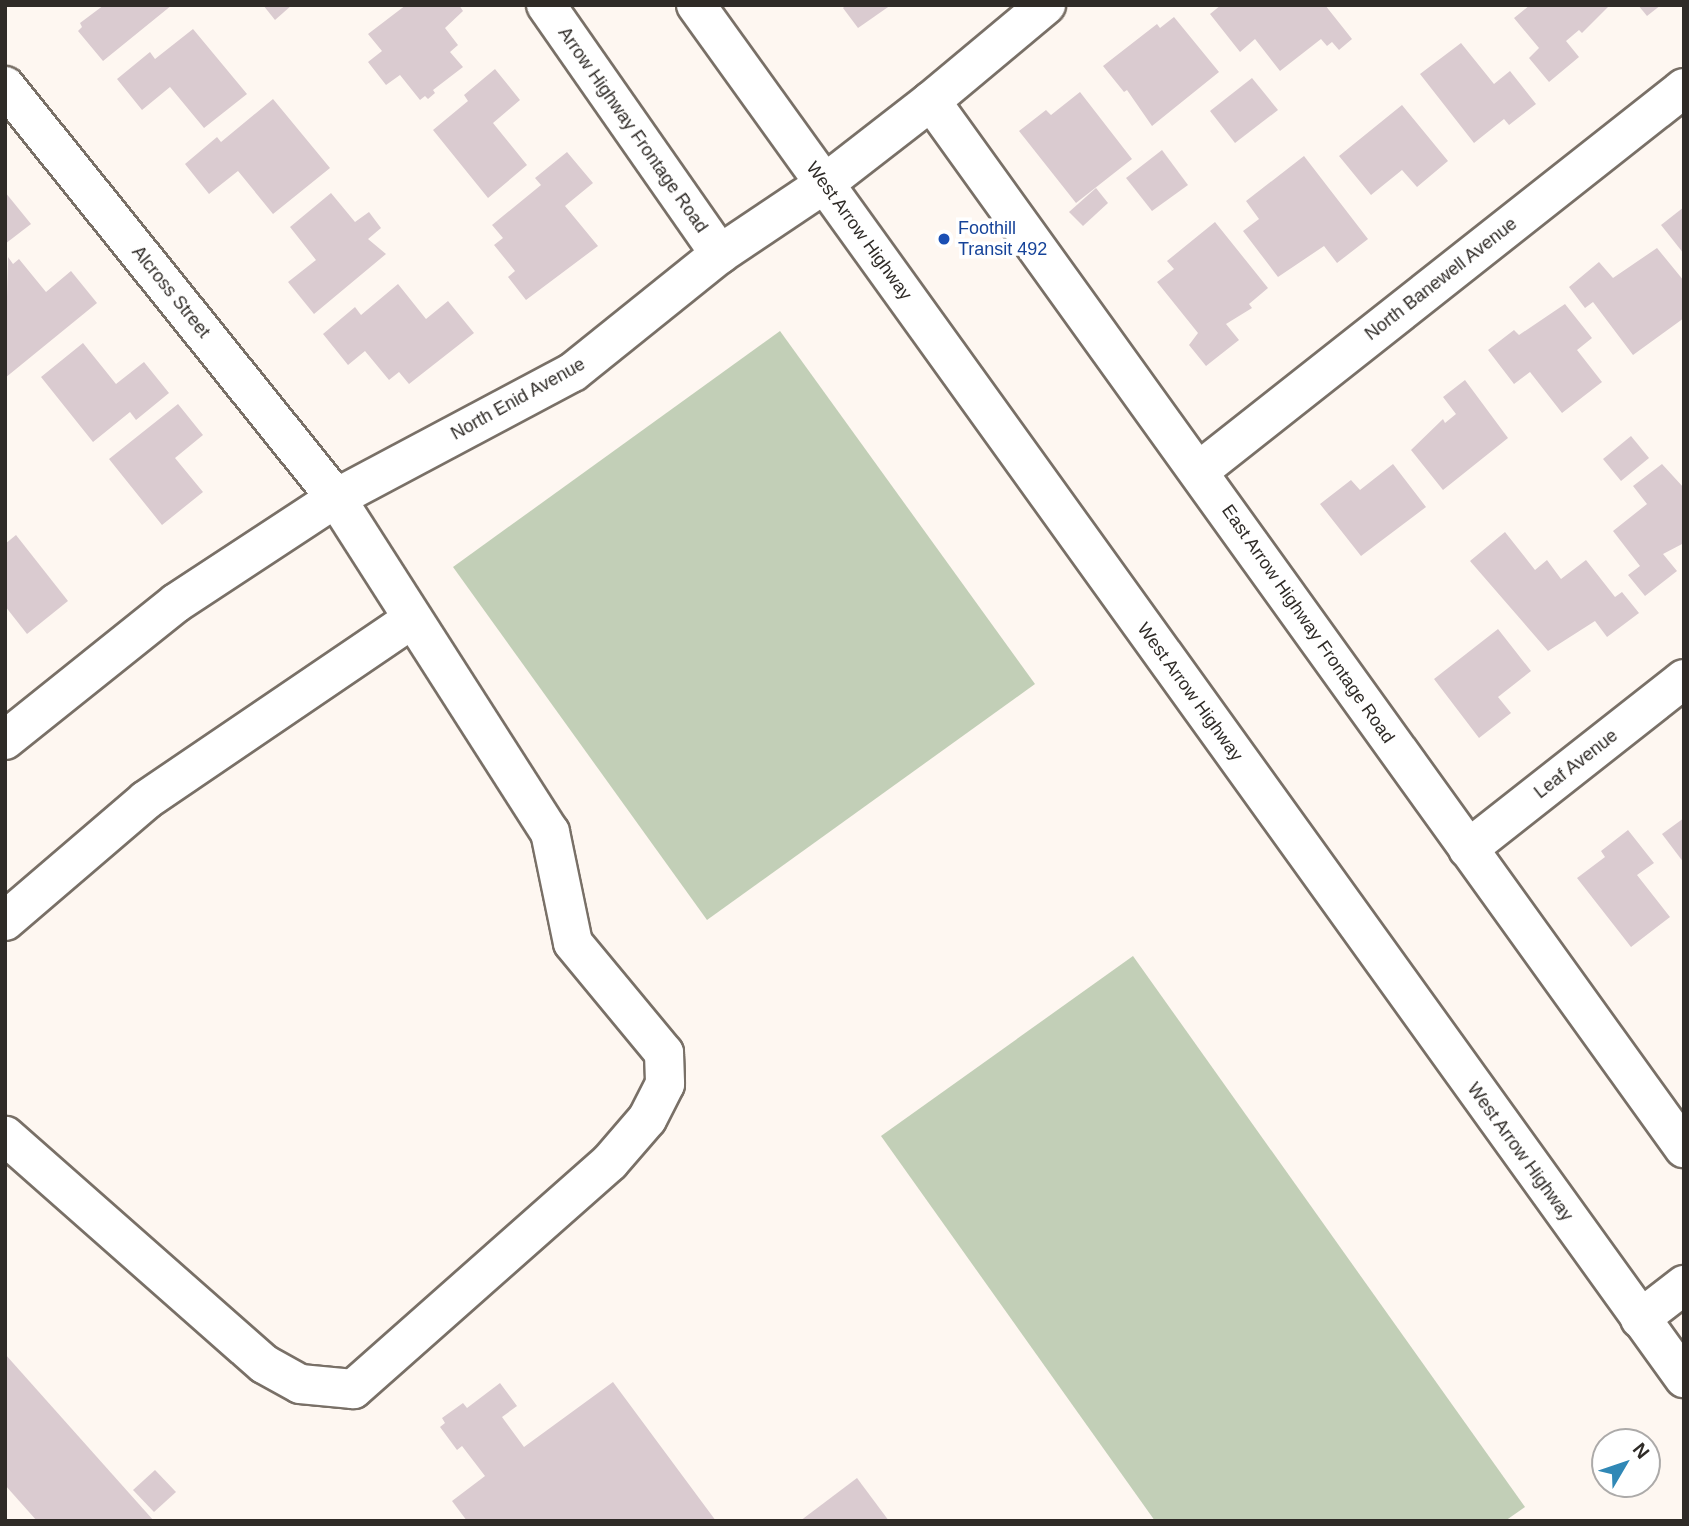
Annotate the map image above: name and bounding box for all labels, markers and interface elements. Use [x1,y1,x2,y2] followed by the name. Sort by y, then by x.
[554,23,712,237] street label: Arrow Highway Frontage Road
[801,157,917,305] street label: West Arrow Highway
[1360,213,1522,345] street label: North Banewell Avenue
[958,218,1047,260] place label: Foothill Transit 492
[936,231,952,247] marker: Foothill Transit 492
[127,242,215,342] street label: Alcross Street
[447,353,589,445] street label: North Enid Avenue
[1217,500,1399,748] street label: East Arrow Highway Frontage Road
[1132,618,1248,766] street label: West Arrow Highway
[1530,724,1622,804] street label: Leaf Avenue
[1462,1078,1578,1226] street label: West Arrow Highway
[1591,1428,1661,1498] north arrow
[1629,1439,1654,1463] text: N

